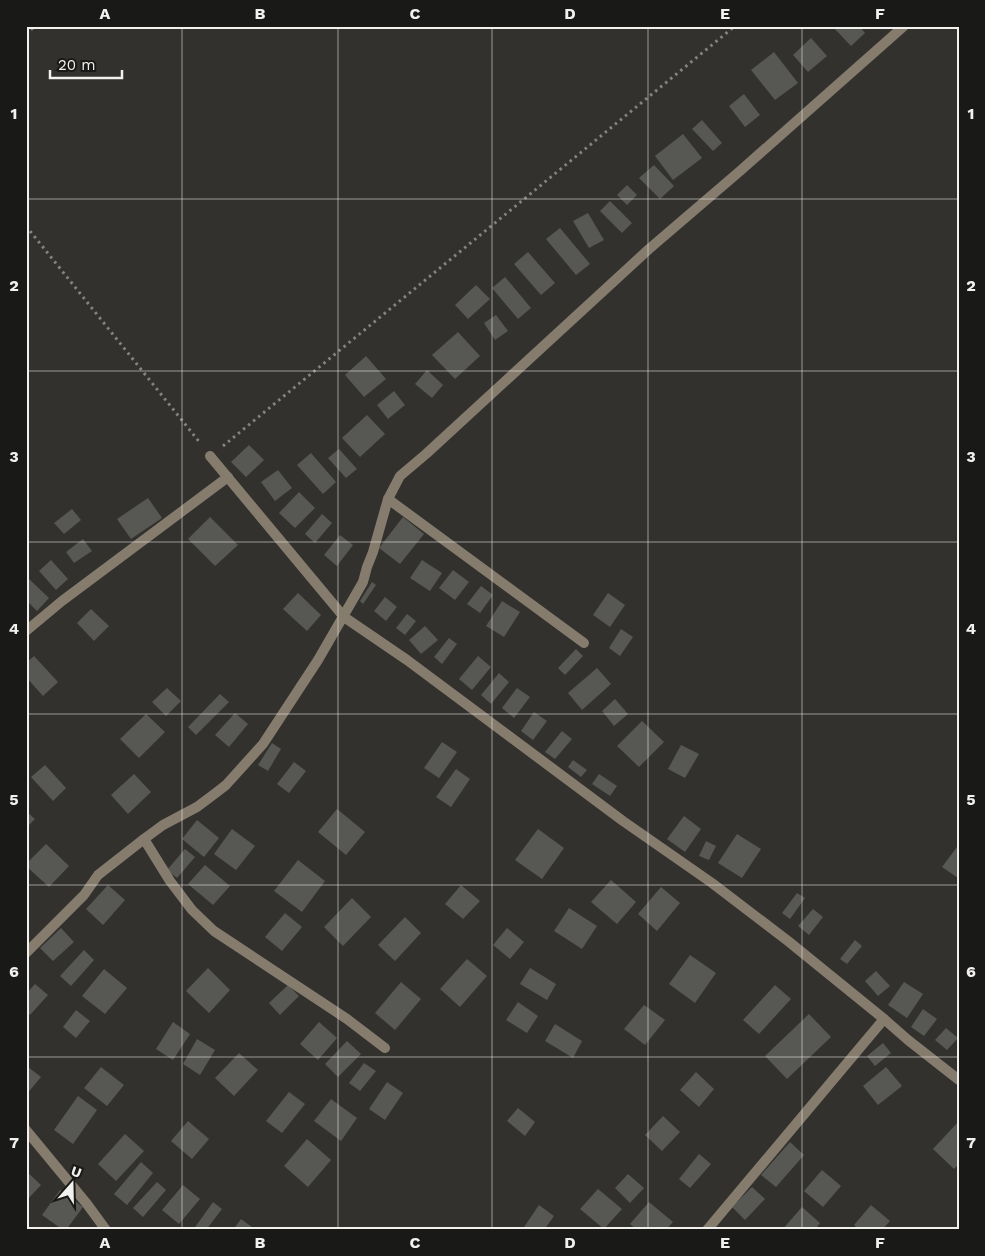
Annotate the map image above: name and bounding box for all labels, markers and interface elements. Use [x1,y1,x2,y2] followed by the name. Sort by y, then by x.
[100,4,111,23] text: A
[255,4,266,23] text: B
[410,4,421,23] text: C
[564,4,576,23] text: D
[720,4,730,23] text: E
[875,4,885,23] text: F
[50,48,122,80] scale bar
[58,56,96,74] text: 20 m
[11,104,17,123] text: 1
[968,104,974,123] text: 1
[9,276,19,295] text: 2
[966,276,976,295] text: 2
[9,447,19,466] text: 3
[966,447,976,466] text: 3
[9,619,19,638] text: 4
[966,619,976,638] text: 4
[9,790,19,809] text: 5
[966,790,976,809] text: 5
[9,962,19,981] text: 6
[966,962,976,981] text: 6
[9,1133,19,1152] text: 7
[966,1133,976,1152] text: 7
[48,1158,98,1208] north arrow
[69,1163,84,1181] text: U
[100,1233,111,1252] text: A
[255,1233,266,1252] text: B
[410,1233,421,1252] text: C
[564,1233,576,1252] text: D
[720,1233,730,1252] text: E
[875,1233,885,1252] text: F

